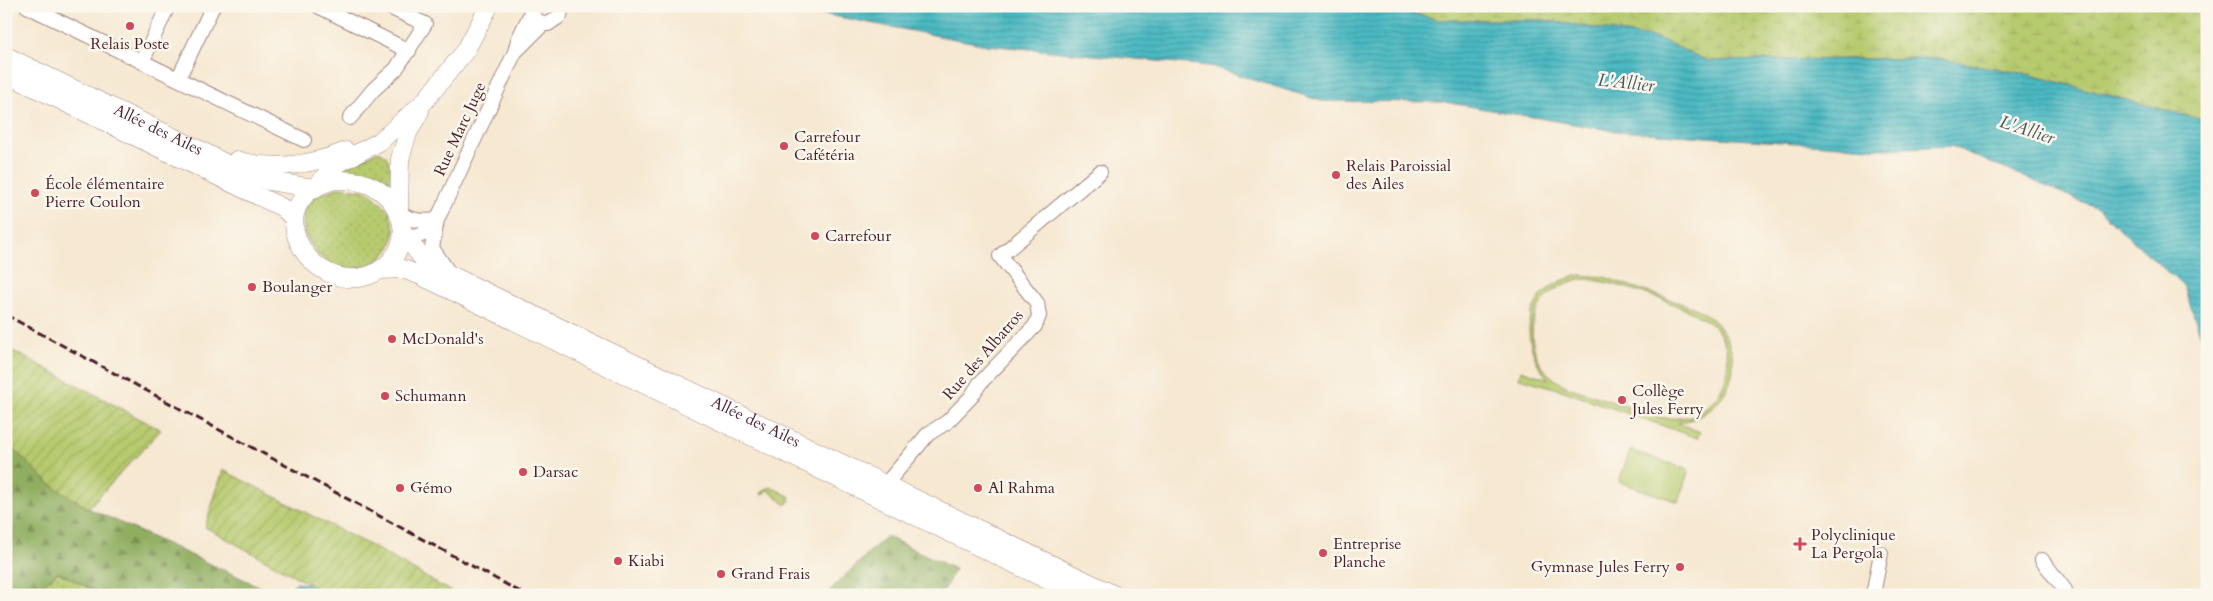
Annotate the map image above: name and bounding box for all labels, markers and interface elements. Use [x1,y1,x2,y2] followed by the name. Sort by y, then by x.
[124,20,136,32] marker: Relais Poste
[90,33,170,55] place label: Relais Poste
[1597,68,1657,99] water label: L'Allier
[429,78,491,180] street label: Rue Marc Juge
[110,99,207,161] street label: Allée des Ailes
[1996,109,2059,151] water label: L'Allier
[794,126,860,166] place label: Carrefour Cafétéria
[778,140,790,152] marker: Carrefour Cafétéria
[1346,155,1451,195] place label: Relais Paroissial des Ailes
[1330,169,1342,181] marker: Relais Paroissial des Ailes
[45,173,165,213] place label: École élémentaire Pierre Coulon
[29,187,41,199] marker: École élémentaire Pierre Coulon
[825,225,891,247] place label: Carrefour
[809,230,821,242] marker: Carrefour
[262,276,333,298] place label: Boulanger
[246,281,258,293] marker: Boulanger
[938,305,1028,405] street label: Rue des Albatros
[402,328,484,350] place label: McDonald's
[386,333,398,345] marker: McDonald's
[1630,380,1704,420] place label: Collège Jules Ferry
[395,385,467,407] place label: Schumann
[379,390,391,402] marker: Schumann
[707,391,804,453] street label: Allée des Ailes
[1616,394,1628,406] marker: Collège Jules Ferry
[533,461,578,483] place label: Darsac
[517,466,529,478] marker: Darsac
[410,477,452,499] place label: Gémo
[988,477,1055,499] place label: Al Rahma
[394,482,406,494] marker: Gémo
[972,482,984,494] marker: Al Rahma
[1811,524,1896,564] place label: Polyclinique La Pergola
[1333,533,1402,573] place label: Entreprise Planche
[1793,537,1807,551] marker: Polyclinique La Pergola
[1317,547,1329,559] marker: Entreprise Planche
[628,550,665,572] place label: Kiabi
[612,555,624,567] marker: Kiabi
[1531,556,1671,578] place label: Gymnase Jules Ferry
[1674,561,1686,573] marker: Gymnase Jules Ferry
[731,563,810,585] place label: Grand Frais
[715,568,727,580] marker: Grand Frais

